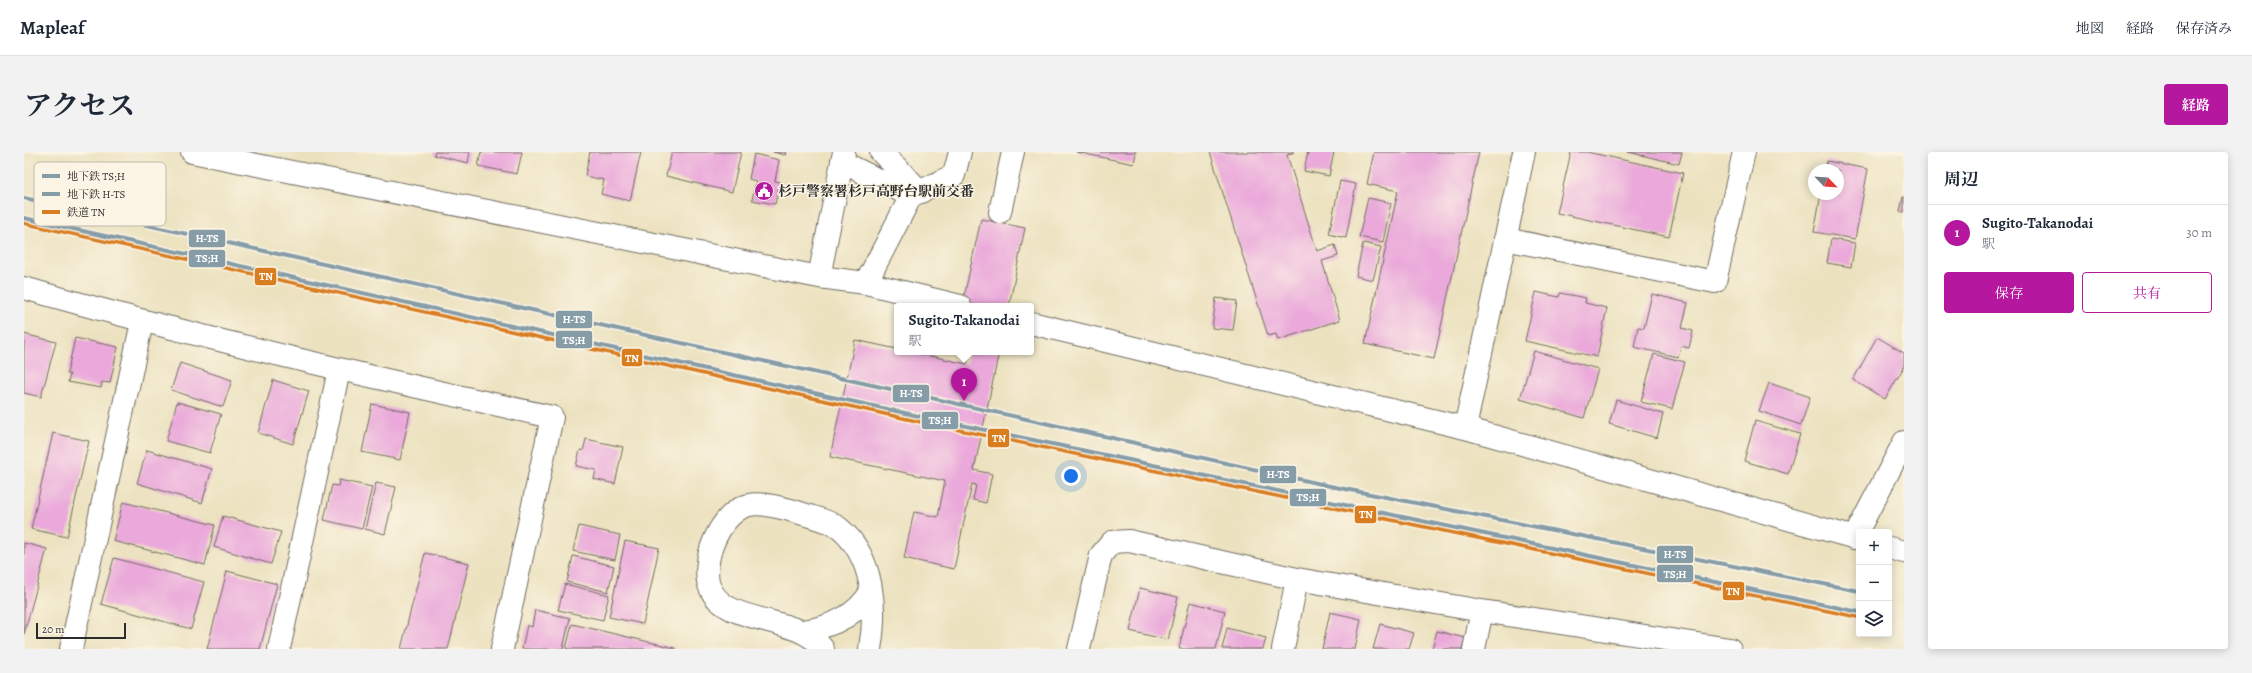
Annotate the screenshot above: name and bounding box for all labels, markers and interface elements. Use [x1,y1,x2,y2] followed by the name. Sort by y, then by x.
[20,15,85,41] text: Mapleaf
[2076,19,2104,38] text: 地図
[2126,19,2154,38] text: 経路
[2176,19,2232,38] text: 保存済み
[2164,84,2228,125] button: 経路
[24,87,135,125] text: アクセス
[34,162,166,226] legend
[1808,164,1844,200] north arrow
[1944,168,1978,191] text: 周辺
[67,169,125,184] text: 地下鉄 TS;H
[753,180,775,202] public building icon: 杉戸警察署杉戸高野台駅前交番
[778,182,974,201] place label: 杉戸警察署杉戸高野台駅前交番
[67,187,126,202] text: 地下鉄 H-TS
[67,205,105,220] text: 鉄道 TN
[1982,213,2093,233] text: Sugito-Takanodai
[1955,224,1959,241] text: 1
[2186,224,2212,241] text: 30 m
[188,229,226,248] line badge: H-TS
[195,231,219,246] text: H-TS
[1982,235,1995,252] text: 駅
[188,249,226,268] line badge: TS;H
[195,251,219,266] text: TS;H
[254,267,277,286] line badge: TN
[259,269,273,284] text: TN
[1944,272,2074,313] button: 保存
[2082,272,2212,313] button: 共有
[894,303,1034,355] popup
[555,310,593,329] line badge: H-TS
[908,310,1020,330] text: Sugito-Takanodai
[562,312,586,327] text: H-TS
[555,330,593,349] line badge: TS;H
[908,332,921,349] text: 駅
[562,333,586,348] text: TS;H
[621,348,643,367] line badge: TN
[625,351,639,366] text: TN
[951,368,977,401] pin: 1
[892,384,930,403] line badge: H-TS
[899,386,923,401] text: H-TS
[921,411,959,430] line badge: TS;H
[928,413,952,428] text: TS;H
[987,428,1010,448] line badge: TN
[992,431,1006,446] text: TN
[1259,465,1297,484] line badge: H-TS
[1061,466,1081,486] your location
[1266,467,1290,482] text: H-TS
[1289,488,1327,507] line badge: TS;H
[1296,490,1320,505] text: TS;H
[1354,505,1377,524] line badge: TN
[1359,507,1373,522] text: TN
[1856,529,1892,637] map controls
[1856,529,1892,565] button: +
[1656,545,1694,564] line badge: H-TS
[1663,547,1687,562] text: H-TS
[1656,564,1694,583] line badge: TS;H
[1856,565,1892,601] button: −
[1663,567,1687,582] text: TS;H
[1722,581,1745,601] line badge: TN
[1726,584,1740,599] text: TN
[1856,601,1892,637] button: layers
[36,621,126,640] scale bar
[42,622,64,637] text: 20 m

